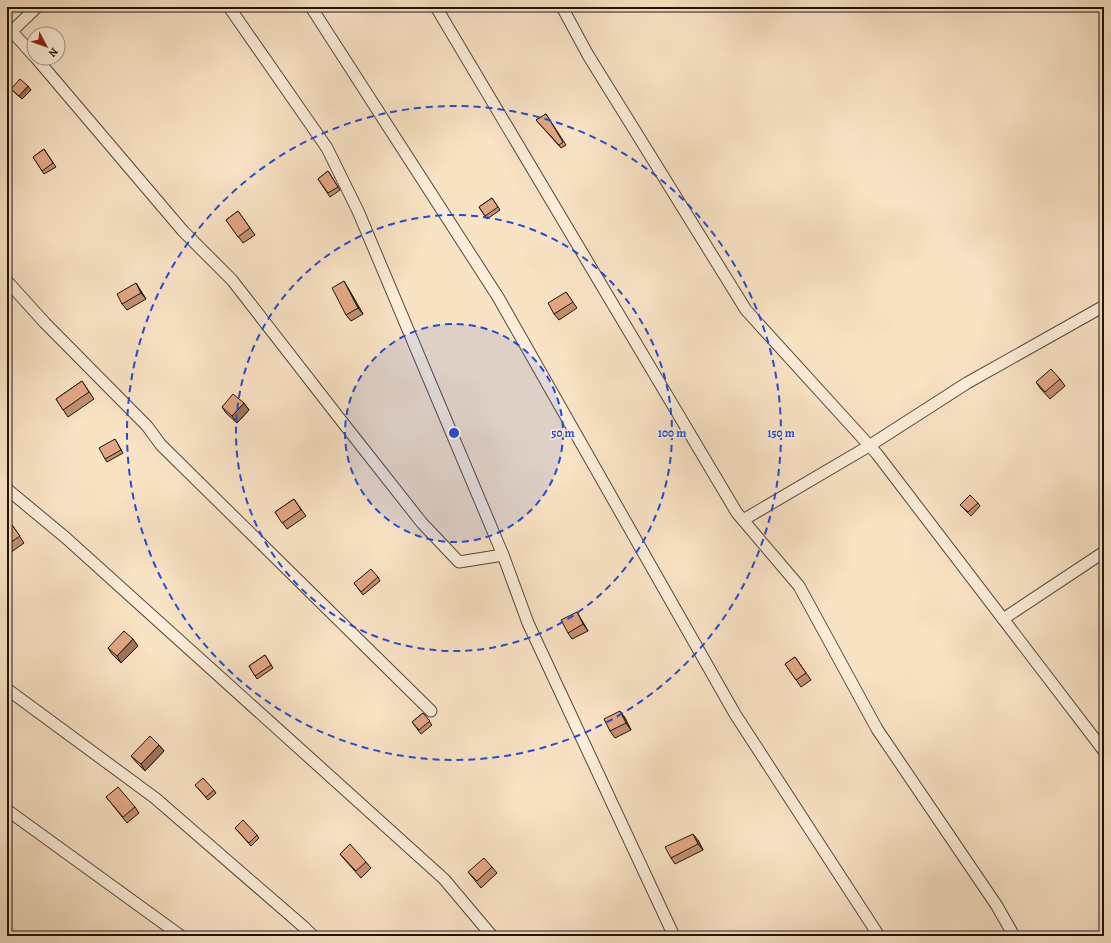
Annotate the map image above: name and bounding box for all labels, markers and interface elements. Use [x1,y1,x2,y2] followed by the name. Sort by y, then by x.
[26,26,66,66] north arrow
[45,44,61,60] text: N
[551,425,575,441] text: 50 m
[658,425,686,441] text: 100 m
[767,425,795,441] text: 150 m
[447,426,461,440] centre of rings

